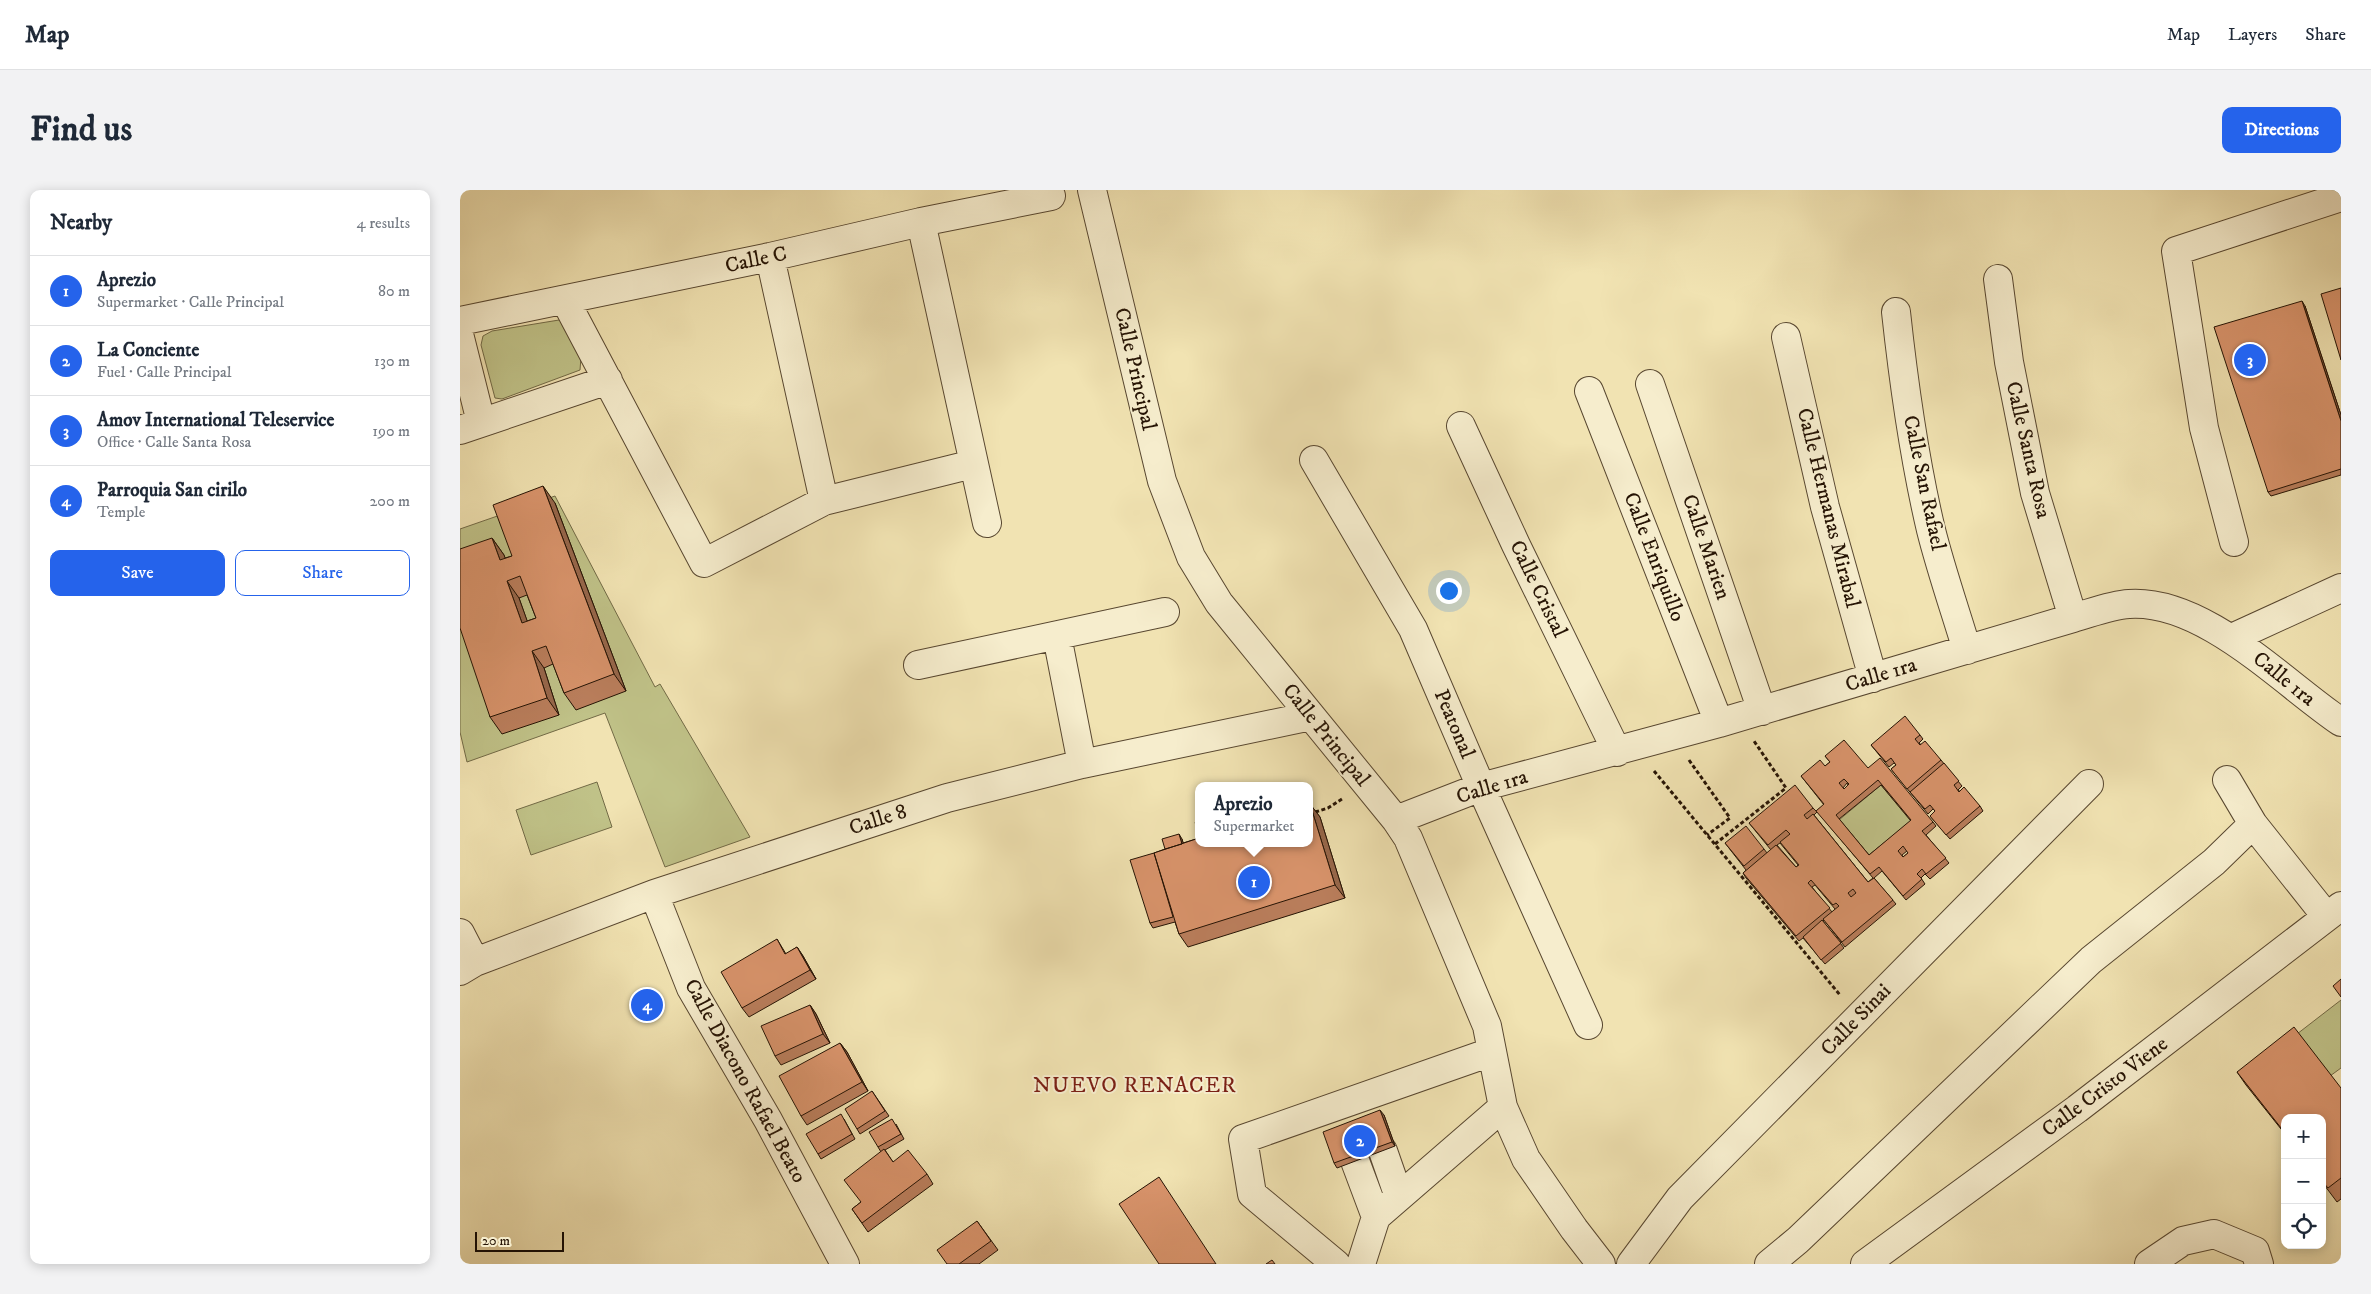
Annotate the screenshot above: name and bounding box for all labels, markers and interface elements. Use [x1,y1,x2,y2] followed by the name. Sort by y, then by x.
[25,20,69,50] text: Map
[2167,24,2200,46] text: Map
[2228,24,2277,46] text: Layers
[2305,24,2346,46] text: Share
[2222,107,2341,153] button: Directions
[30,108,132,152] text: Find us
[50,210,112,236] text: Nearby
[357,213,410,233] text: 4 results
[723,241,789,279] street label: Calle C
[97,269,156,292] text: Aprezio
[63,281,69,301] text: 1
[378,281,410,301] text: 80 m
[97,292,284,312] text: Supermarket · Calle Principal
[1108,305,1162,434] street label: Calle Principal
[97,339,199,362] text: La Conciente
[2234,341,2266,379] pin: 3
[62,351,70,371] text: 2
[374,351,410,371] text: 130 m
[97,362,232,382] text: Fuel · Calle Principal
[2000,379,2056,521] street label: Calle Santa Rosa
[1791,405,1866,611] street label: Calle Hermanas Mirabal
[97,409,334,432] text: Amov International Teleservice
[1897,413,1951,554] street label: Calle San Rafael
[63,421,69,441] text: 3
[372,421,410,441] text: 190 m
[97,432,251,452] text: Office · Calle Santa Rosa
[97,479,247,502] text: Parroquia San cirilo
[1617,489,1691,625] street label: Calle Enriquillo
[61,491,71,511] text: 4
[369,491,410,511] text: 200 m
[1676,491,1736,603] street label: Calle Marien
[97,502,145,522] text: Temple
[1503,536,1573,642] street label: Calle Cristal
[50,550,225,596] button: Save
[235,550,410,596] button: Share
[1436,578,1462,604] your location
[2247,646,2321,712] street label: Calle 1ra
[1842,652,1920,698] street label: Calle 1ra
[1277,678,1376,792] street label: Calle Principal
[1428,685,1480,763] street label: Peatonal
[1453,764,1531,810] street label: Calle 1ra
[1195,782,1313,847] popup
[1214,793,1272,816] text: Aprezio
[846,798,910,842] street label: Calle 8
[1214,816,1294,836] text: Supermarket
[1238,863,1270,901] pin: 1
[678,974,812,1188] street label: Calle Diacono Rafael Beato
[1815,978,1897,1062] street label: Calle Sinai
[631,986,663,1024] pin: 4
[2037,1031,2173,1143] street label: Calle Cristo Viene
[1033,1072,1237,1099] district label: NUEVO RENACER
[2281,1114,2326,1249] map controls
[2281,1114,2326,1159] button: +
[1344,1122,1376,1160] pin: 2
[2281,1159,2326,1204] button: −
[2281,1204,2326,1249] button: locate
[475,1229,564,1252] scale bar
[482,1232,510,1250] text: 20 m

